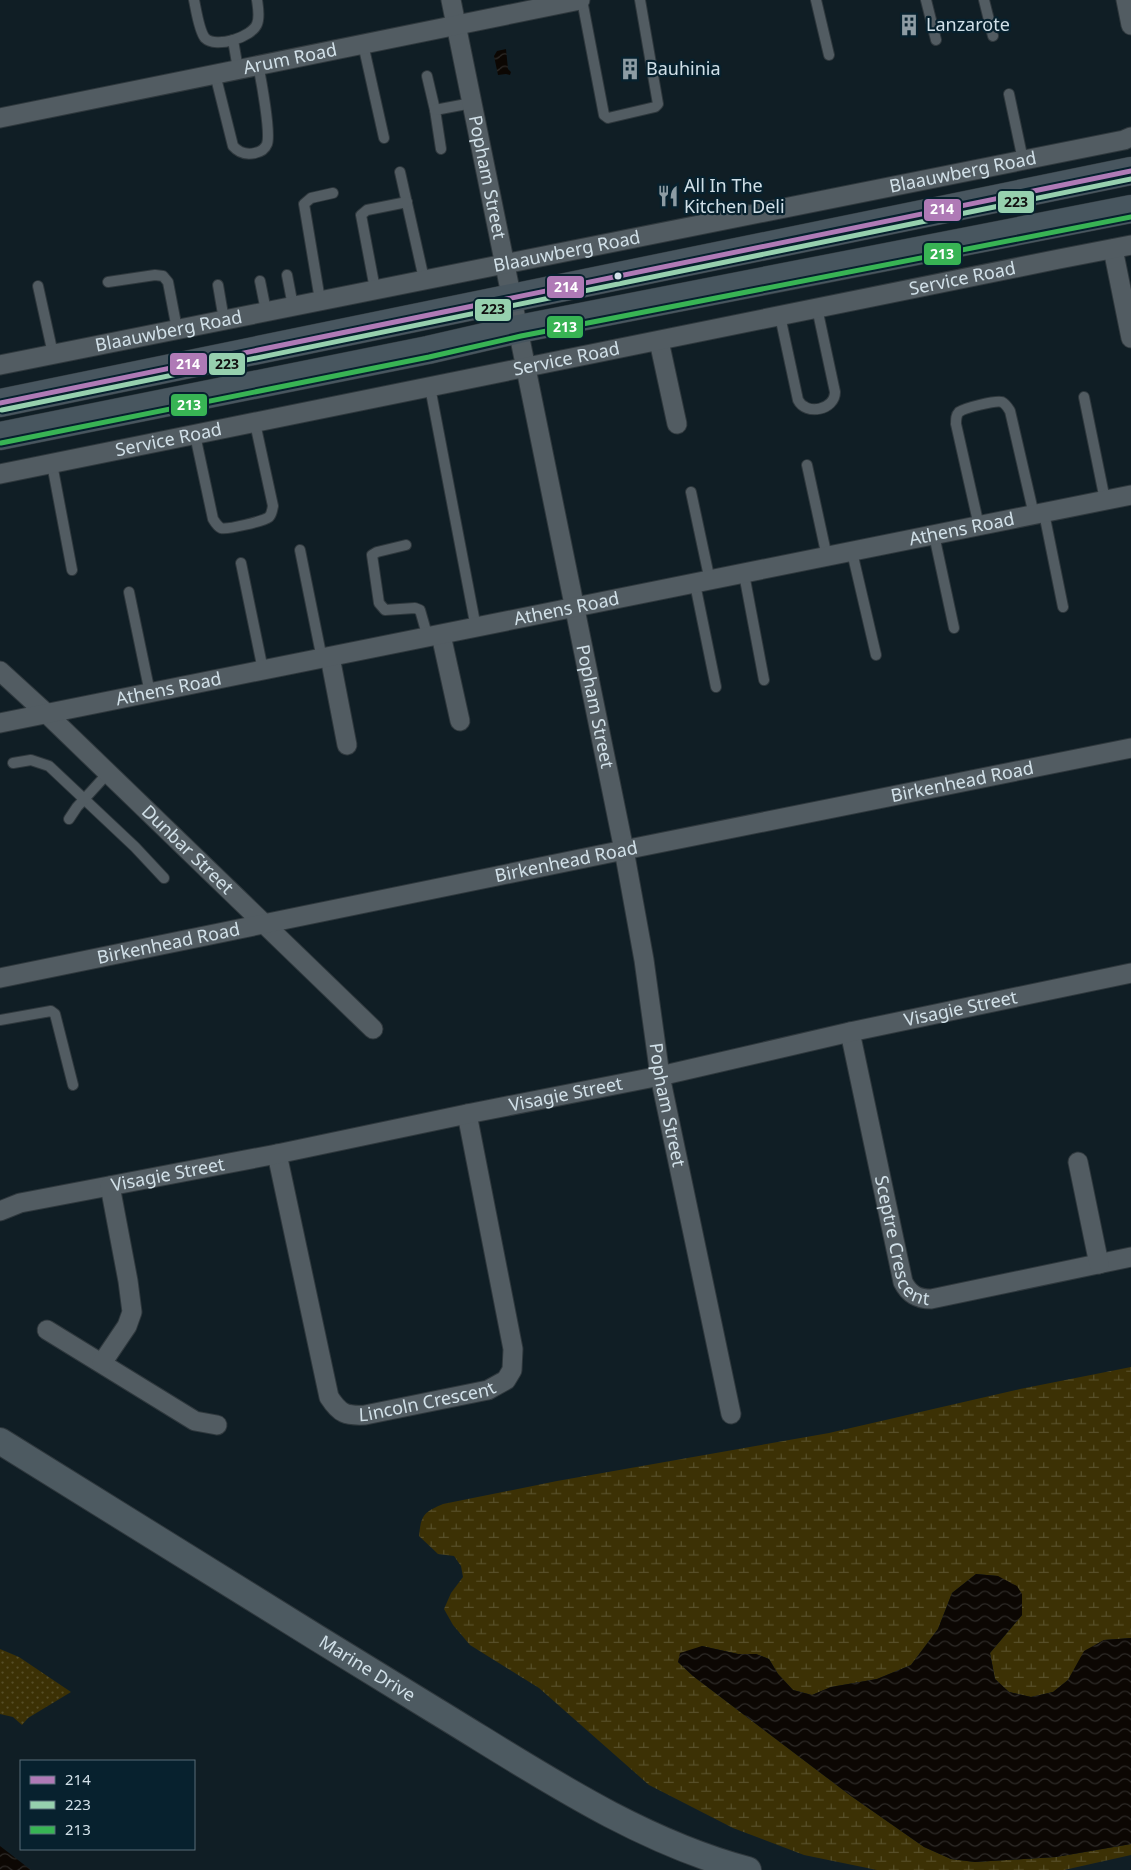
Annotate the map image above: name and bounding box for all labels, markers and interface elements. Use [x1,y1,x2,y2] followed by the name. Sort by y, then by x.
[896,12,922,38] building icon: Lanzarote
[926,12,1010,36] place label: Lanzarote
[241,37,339,79] street label: Arum Road
[617,56,643,82] building icon: Bauhinia
[646,56,721,80] place label: Bauhinia
[464,113,512,242] street label: Popham Street
[887,145,1038,198] street label: Blaauwberg Road
[684,173,785,218] place label: All In The Kitchen Deli
[655,183,681,209] restaurant icon: All In The Kitchen Deli
[997,190,1035,214] line badge: 223
[1004,192,1028,211] text: 223
[923,198,962,222] line badge: 214
[930,199,954,218] text: 214
[491,224,642,277] street label: Blaauwberg Road
[923,242,962,266] line badge: 213
[930,244,954,263] text: 213
[907,255,1018,300] street label: Service Road
[613,271,623,281] unlabelled marker
[546,275,585,299] line badge: 214
[554,277,578,296] text: 214
[474,298,512,322] line badge: 223
[481,299,505,318] text: 223
[93,304,244,357] street label: Blaauwberg Road
[546,315,584,339] line badge: 213
[553,317,577,336] text: 213
[511,336,622,381] street label: Service Road
[169,352,208,376] line badge: 214
[208,352,246,376] line badge: 223
[176,354,200,373] text: 214
[215,354,239,373] text: 223
[170,393,208,417] line badge: 213
[177,395,201,414] text: 213
[113,416,224,461] street label: Service Road
[907,506,1016,550] street label: Athens Road
[512,585,621,630] street label: Athens Road
[571,642,620,771] street label: Popham Street
[114,666,223,710] street label: Athens Road
[889,755,1036,807] street label: Birkenhead Road
[137,799,240,899] street label: Dunbar Street
[493,835,639,887] street label: Birkenhead Road
[95,916,242,969] street label: Birkenhead Road
[902,984,1020,1031] street label: Visagie Street
[645,1041,692,1169] street label: Popham Street
[507,1071,625,1116] street label: Visagie Street
[109,1151,227,1196] street label: Visagie Street
[870,1173,931,1310] street label: Sceptre Crescent
[358,1375,500,1426] street label: Lincoln Crescent
[315,1629,420,1707] street label: Marine Drive
[20,1760,195,1850] legend
[65,1769,91,1789] text: 214
[65,1794,91,1814] text: 223
[65,1819,91,1839] text: 213

